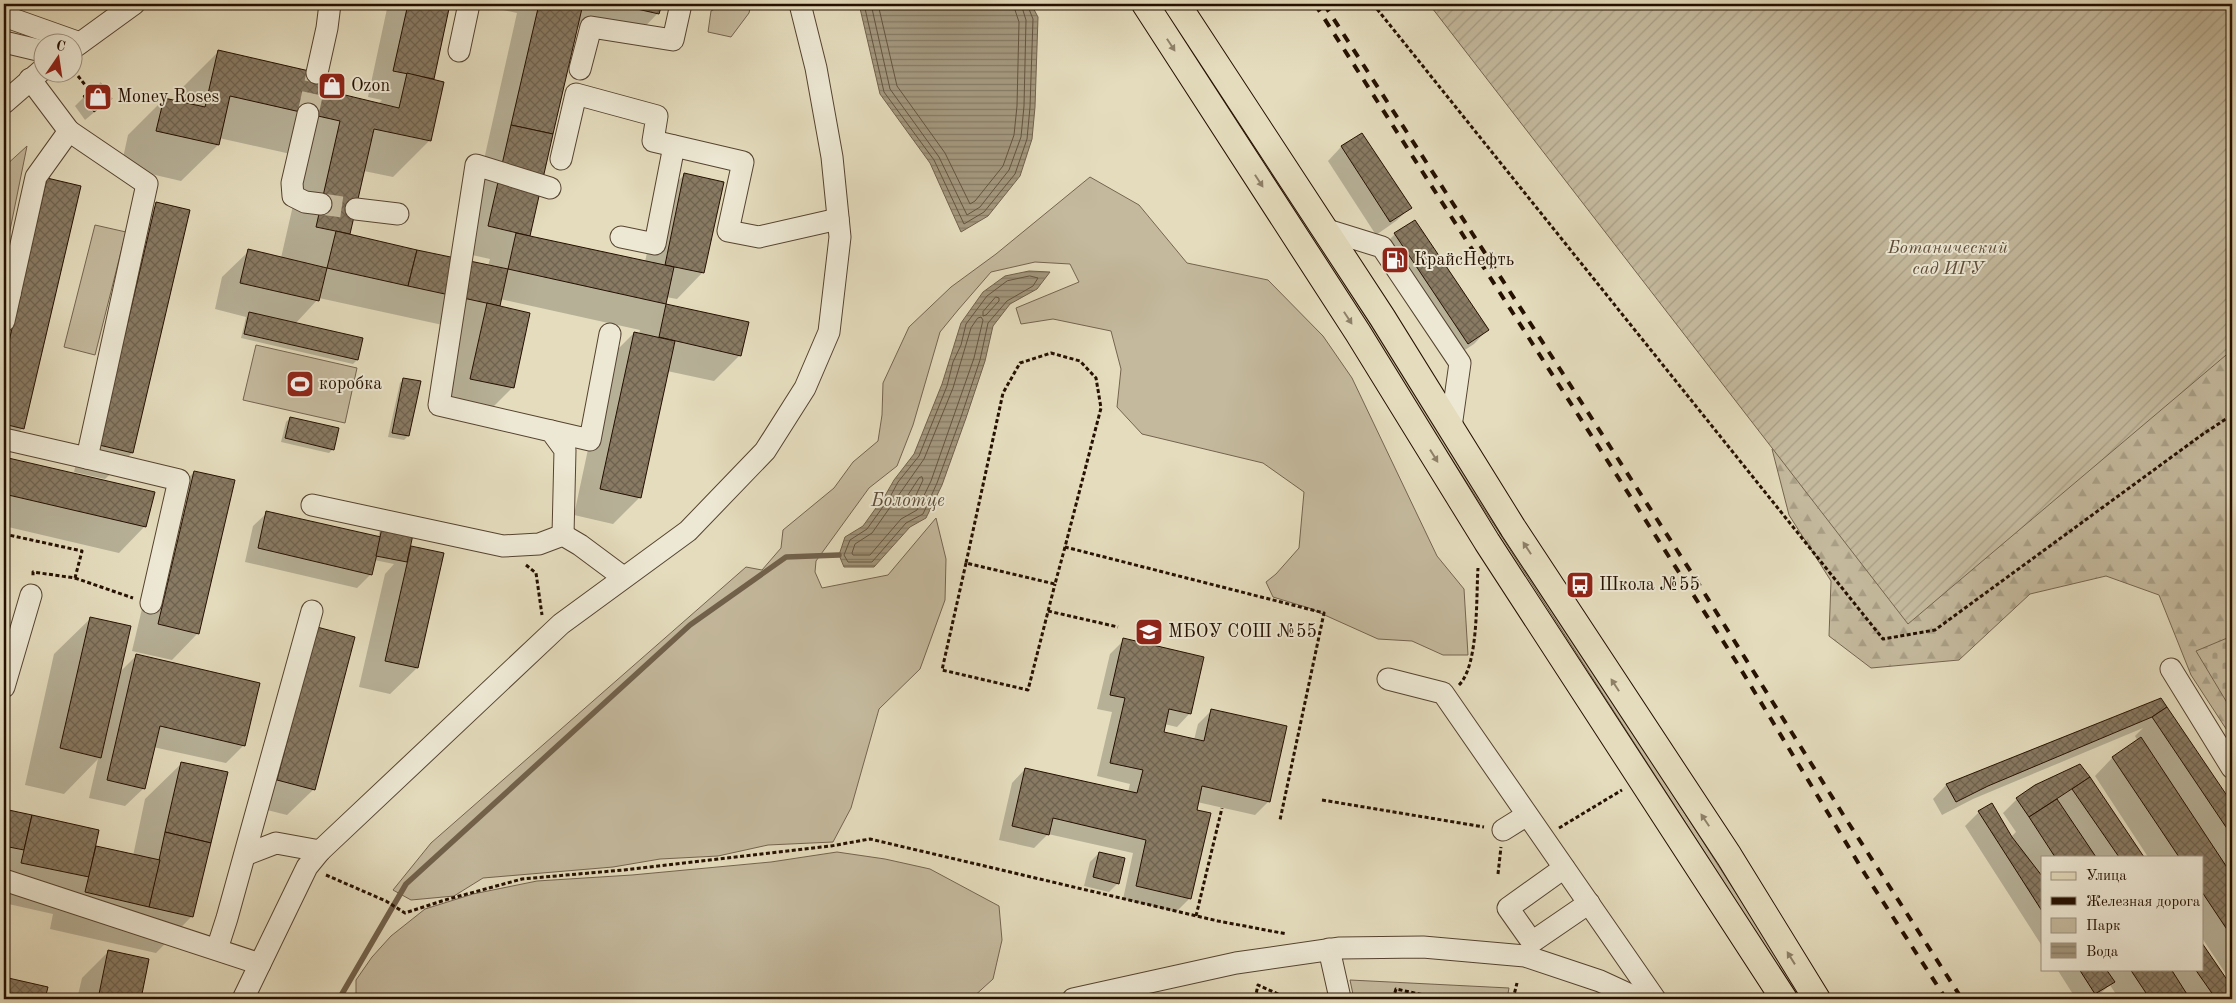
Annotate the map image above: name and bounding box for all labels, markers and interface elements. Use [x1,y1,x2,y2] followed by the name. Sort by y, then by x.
[32,32,82,82] north arrow
[55,38,67,54] text: С
[1166,38,1176,51] one-way arrow
[317,71,347,101] shop icon: Ozon
[351,77,390,95] place label: Ozon
[83,82,113,112] shop icon: Money Roses
[117,88,219,106] place label: Money Roses
[1254,175,1264,188] one-way arrow
[1887,239,2008,278] park label: Ботанический сад ИГУ
[1380,245,1410,275] fuel station icon: КрайсНефть
[1414,251,1514,270] place label: КрайсНефть
[1343,311,1353,324] one-way arrow
[285,369,315,399] sports icon: коробка
[319,375,382,393] place label: коробка
[1429,449,1438,462] one-way arrow
[870,492,945,511] water label: Болотце
[1522,542,1532,555] one-way arrow
[1565,570,1595,600] bus stop icon: Школа №55
[1599,576,1700,594] place label: Школа №55
[1134,617,1164,647] school or university icon: МБОУ СОШ №55
[1168,623,1317,641] place label: МБОУ СОШ №55
[1611,678,1620,691] one-way arrow
[1700,813,1710,827] one-way arrow
[2041,856,2204,970] legend
[2086,869,2127,884] text: Улица
[2086,895,2201,910] text: Железная дорога
[2086,919,2121,934] text: Парк
[2086,945,2119,960] text: Вода
[1786,951,1796,965] one-way arrow

